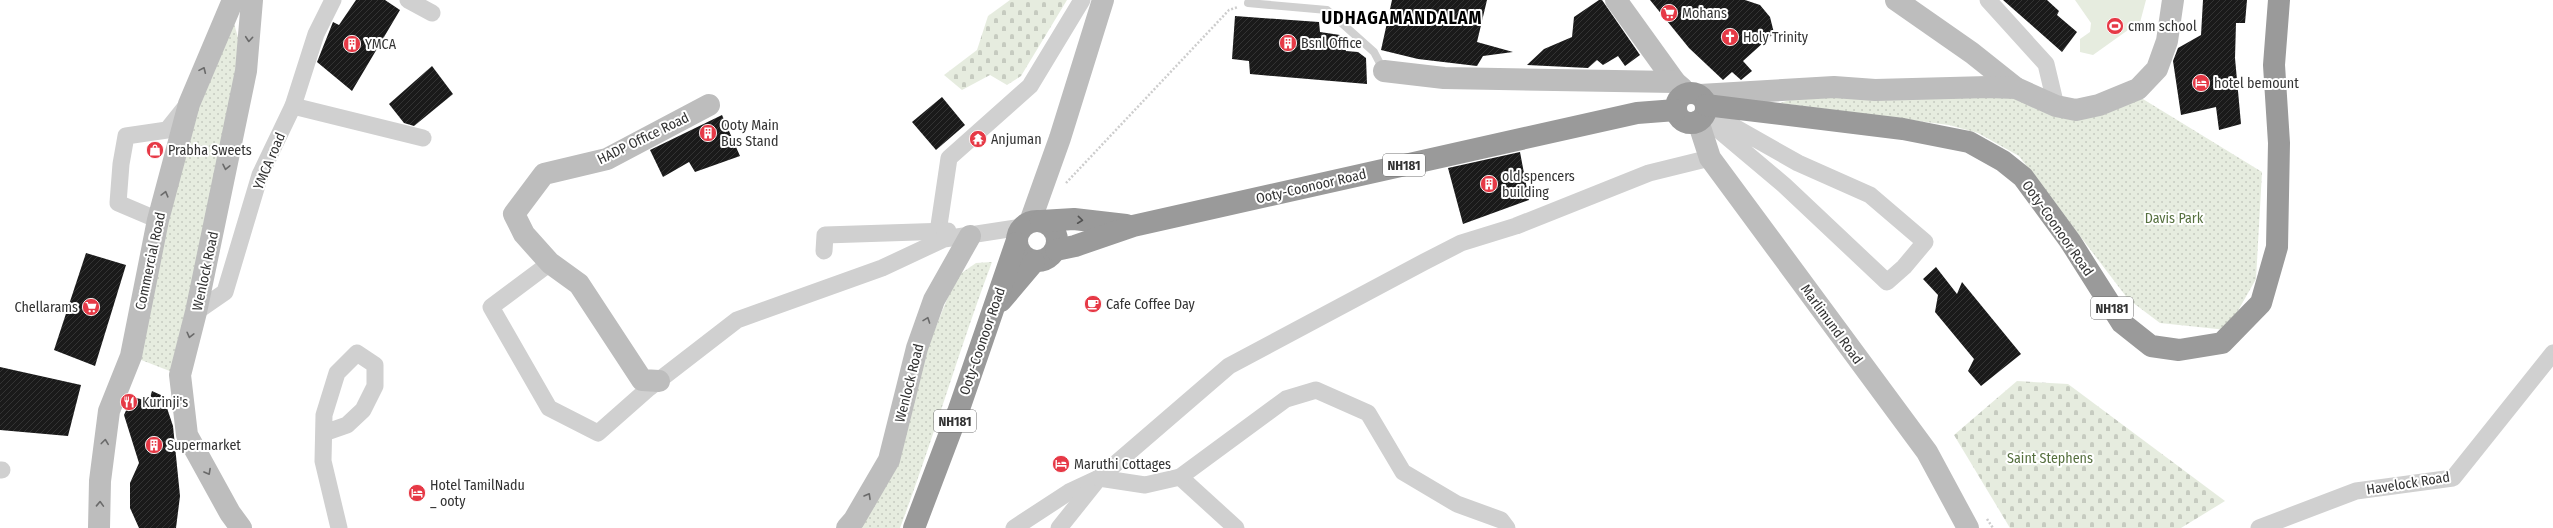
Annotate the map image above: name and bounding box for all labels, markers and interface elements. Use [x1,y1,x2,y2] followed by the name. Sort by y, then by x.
[1659,3,1679,23] supermarket icon: Mohans
[1682,5,1727,22] place label: Mohans
[1321,7,1483,29] district label: UDHAGAMANDALAM
[2105,16,2125,36] sports icon: cmm school
[2128,18,2197,35] place label: cmm school
[1720,27,1740,47] church icon: Holy Trinity
[1743,29,1809,46] place label: Holy Trinity
[1278,33,1298,53] building icon: Bsnl Office
[342,34,362,54] building icon: YMCA
[1301,35,1362,52] place label: Bsnl Office
[244,36,253,42] one-way arrow
[365,36,397,53] place label: YMCA
[199,67,207,74] one-way arrow
[2191,73,2211,93] hotel icon: hotel bemount
[2214,75,2299,92] place label: hotel bemount
[595,109,692,168] street label: HADP Office Road
[721,117,779,150] place label: Ooty Main Bus Stand
[698,123,718,143] building icon: Ooty Main Bus Stand
[968,129,988,149] temple icon: Anjuman
[250,130,289,192] street label: YMCA road
[991,131,1042,148] place label: Anjuman
[145,140,165,160] shop icon: Prabha Sweets
[168,142,252,159] place label: Prabha Sweets
[1383,154,1425,176] road number: NH181
[223,164,231,170] one-way arrow
[1254,166,1368,207] street label: Ooty-Coonoor Road
[1502,168,1575,201] place label: old spencers building
[1479,174,1499,194] building icon: old spencers building
[2018,177,2097,279] street label: Ooty-Coonoor Road
[160,191,169,198] one-way arrow
[2145,210,2204,227] park label: Davis Park
[132,211,169,311] street label: Commercial Road
[1077,216,1083,225] one-way arrow
[189,230,222,312] street label: Wenlock Road
[1797,281,1866,367] street label: Marlimund Road
[956,285,1009,397] street label: Ooty-Coonoor Road
[1083,294,1103,314] cafe icon: Cafe Coffee Day
[1106,296,1196,313] place label: Cafe Coffee Day
[81,297,101,317] supermarket icon: Chellarams
[2091,297,2133,319] road number: NH181
[14,299,78,316] place label: Chellarams
[922,317,931,324] one-way arrow
[187,332,195,338] one-way arrow
[892,342,927,424] street label: Wenlock Road
[119,392,139,412] restaurant icon: Kurinji's
[142,394,188,411] place label: Kurinji's
[934,410,976,432] road number: NH181
[144,435,164,455] building icon: Supermarket
[167,437,241,454] place label: Supermarket
[100,439,109,445] one-way arrow
[2007,450,2093,467] park label: Saint Stephens
[1051,454,1071,474] hotel icon: Maruthi Cottages
[1074,456,1171,473] place label: Maruthi Cottages
[203,468,210,475] one-way arrow
[2365,469,2451,498] street label: Havelock Road
[430,477,525,510] place label: Hotel TamilNadu _ ooty
[407,483,427,503] hotel icon: Hotel TamilNadu _ ooty
[864,492,871,500] one-way arrow
[95,501,104,507] one-way arrow

